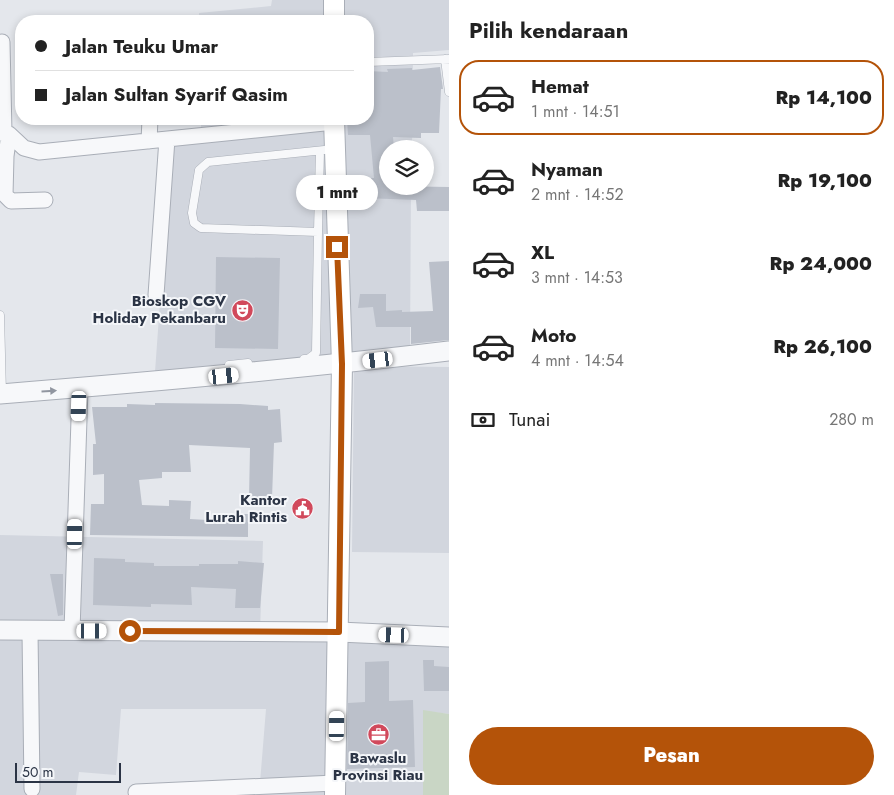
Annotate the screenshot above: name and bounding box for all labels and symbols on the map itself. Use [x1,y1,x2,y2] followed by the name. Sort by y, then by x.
[296,174,378,210] callout: 1 mnt
[326,236,348,258] route end
[93,290,227,329] place label: Bioskop CGV Holiday Pekanbaru
[230,298,254,322] theatre icon: Bioskop CGV Holiday Pekanbaru
[362,351,393,369] car
[208,367,239,385] car
[41,386,57,394] one-way arrow
[70,391,87,421] car
[205,489,288,528] place label: Kantor Lurah Rintis
[291,497,315,521] public building icon: Kantor Lurah Rintis
[67,519,82,549] car
[119,620,141,642] route start
[77,624,107,639] car
[378,627,409,643] car
[329,711,344,741] car
[366,723,390,747] office icon: Bawaslu Provinsi Riau
[333,747,423,786] place label: Bawaslu Provinsi Riau
[15,760,121,783] scale bar

